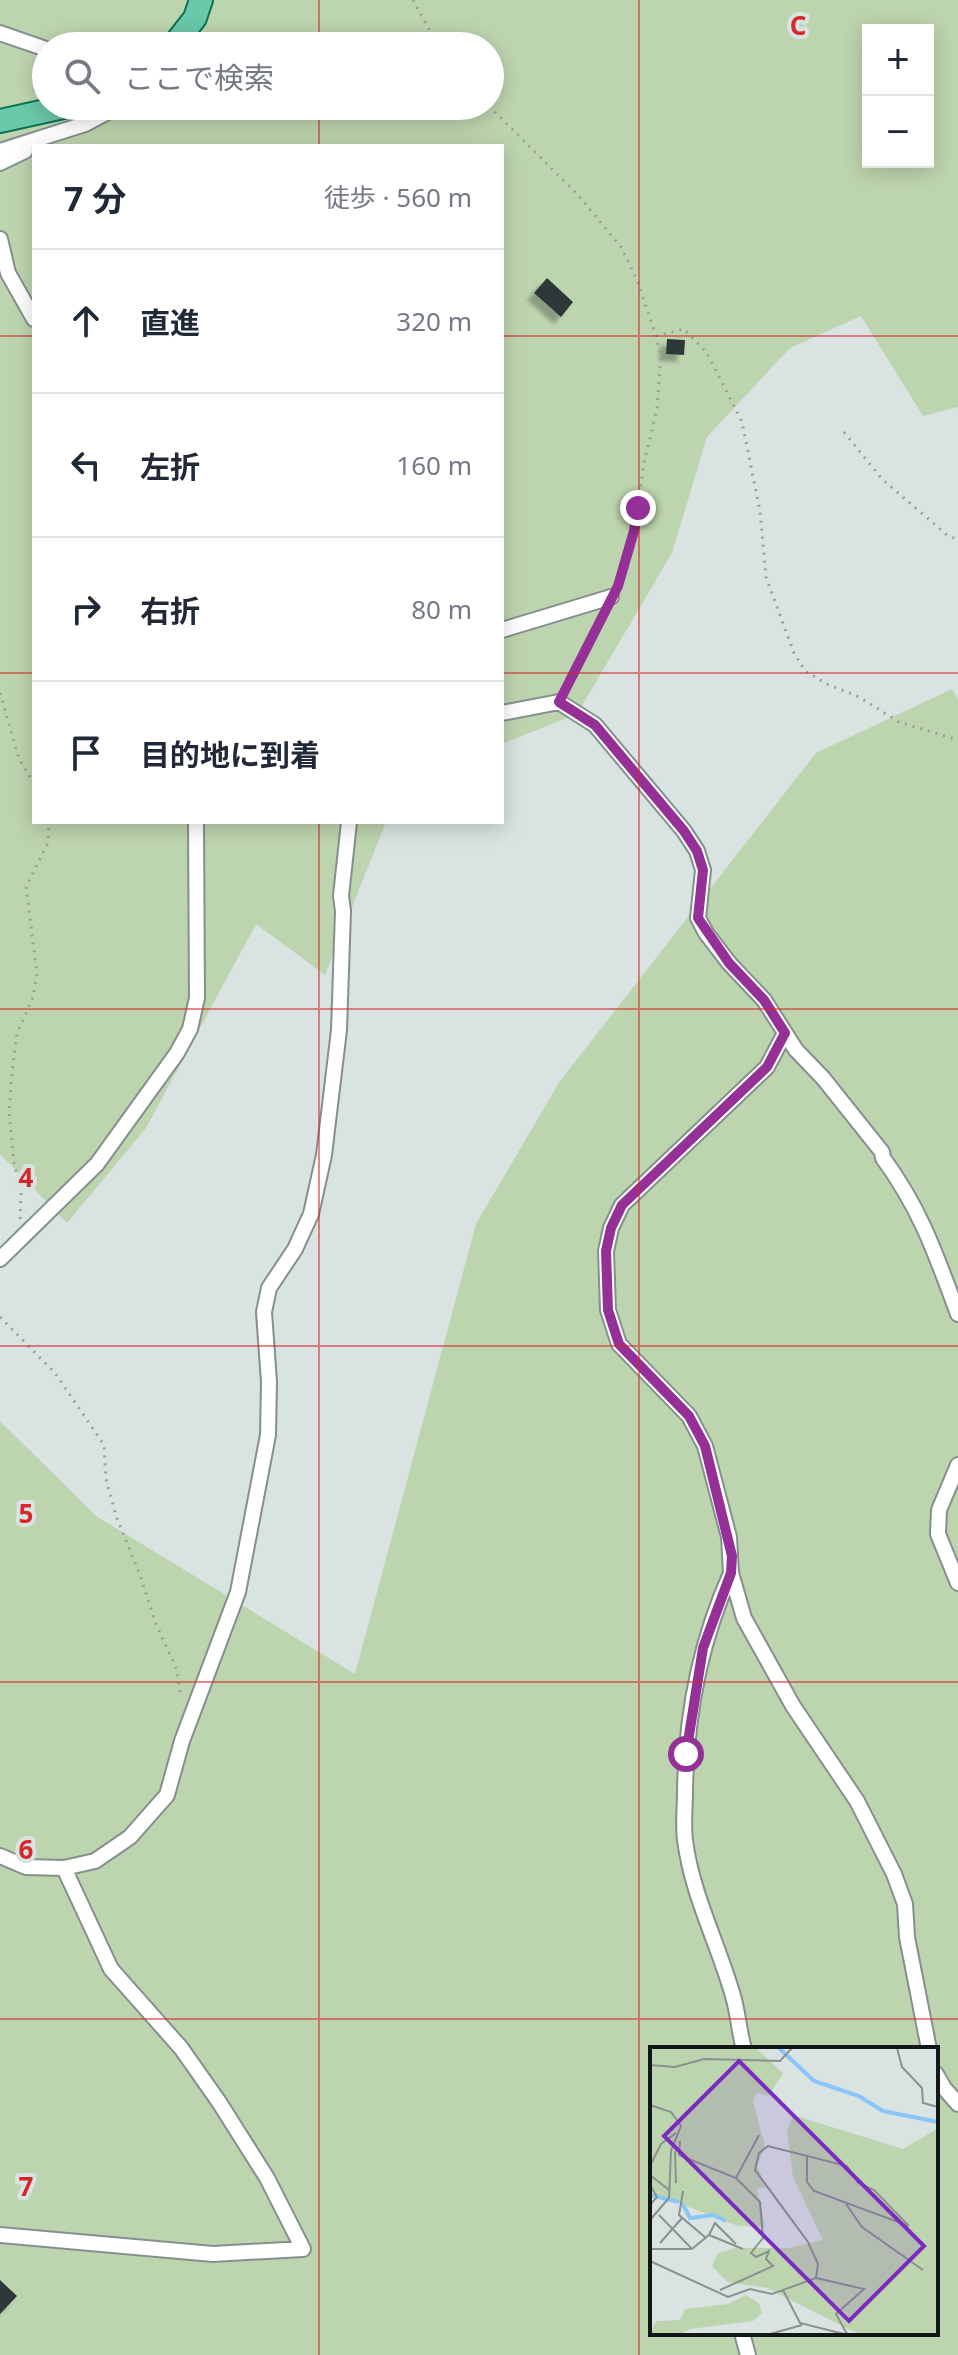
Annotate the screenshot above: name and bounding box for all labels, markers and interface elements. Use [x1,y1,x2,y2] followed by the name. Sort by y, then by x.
[790,7,806,43] text: C
[862,24,934,168] map controls
[862,24,934,96] button: +
[32,32,504,120] search box
[60,54,104,98] icon: search
[124,57,274,98] text: ここで検索
[862,96,934,168] button: −
[64,175,126,221] text: 7 分
[324,179,472,215] text: 徒歩 · 560 m
[64,299,108,343] icon: ahead
[140,302,200,343] text: 直進
[396,303,472,339] text: 320 m
[64,443,108,487] icon: left
[140,446,200,487] text: 左折
[396,447,472,483] text: 160 m
[620,490,656,526] route end
[64,587,108,631] icon: right
[140,590,200,631] text: 右折
[411,591,472,627] text: 80 m
[64,731,108,775] icon: arrive
[140,734,320,775] text: 目的地に到着
[19,1159,34,1195] text: 4
[19,1495,33,1531] text: 5
[668,1736,704,1772] route start
[19,1831,34,1867] text: 6
[650,2047,938,2335] inset map
[19,2168,34,2204] text: 7

